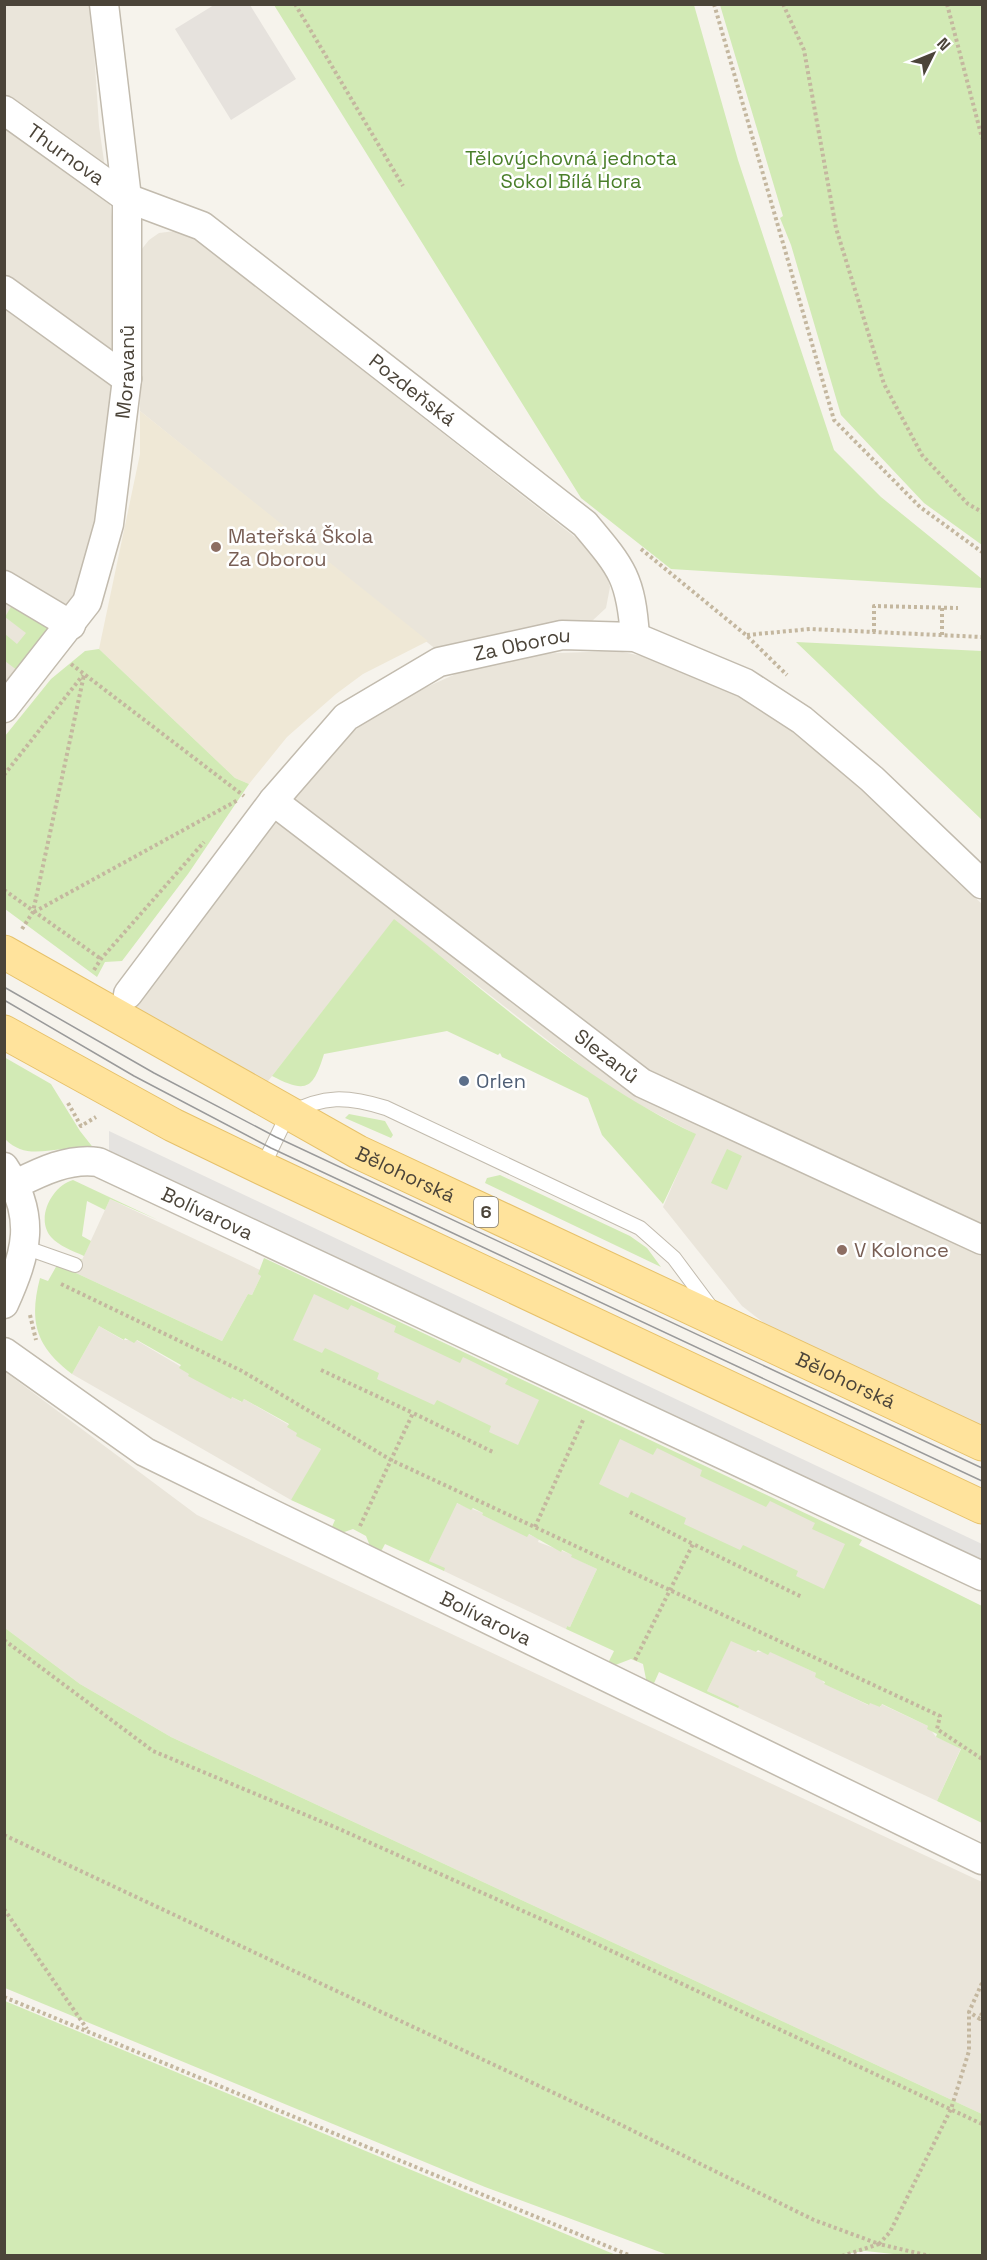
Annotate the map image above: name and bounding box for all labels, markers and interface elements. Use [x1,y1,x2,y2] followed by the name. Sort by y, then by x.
[903,24,963,84] north arrow
[932,33,955,55] text: N
[22,118,110,191] street label: Thurnova
[465,145,677,194] park label: Tělovýchovná jednota Sokol Bílá Hora
[109,325,140,420] street label: Moravanů
[364,348,461,432] street label: Pozdeňská
[228,523,373,572] place label: Mateřská Škola Za Oborou
[209,540,223,554] marker: Mateřská Škola Za Oborou
[471,622,571,667] street label: Za Oborou
[569,1023,644,1089] street label: Slezanů
[476,1068,526,1094] place label: Orlen
[457,1074,471,1088] marker: Orlen
[352,1140,459,1209] street label: Bělohorská
[157,1181,257,1246] street label: Bolívarova
[474,1197,498,1227] road number: 6
[854,1237,949,1263] place label: V Kolonce
[835,1243,849,1257] marker: V Kolonce
[792,1346,900,1415] street label: Bělohorská
[436,1585,536,1651] street label: Bolívarova

